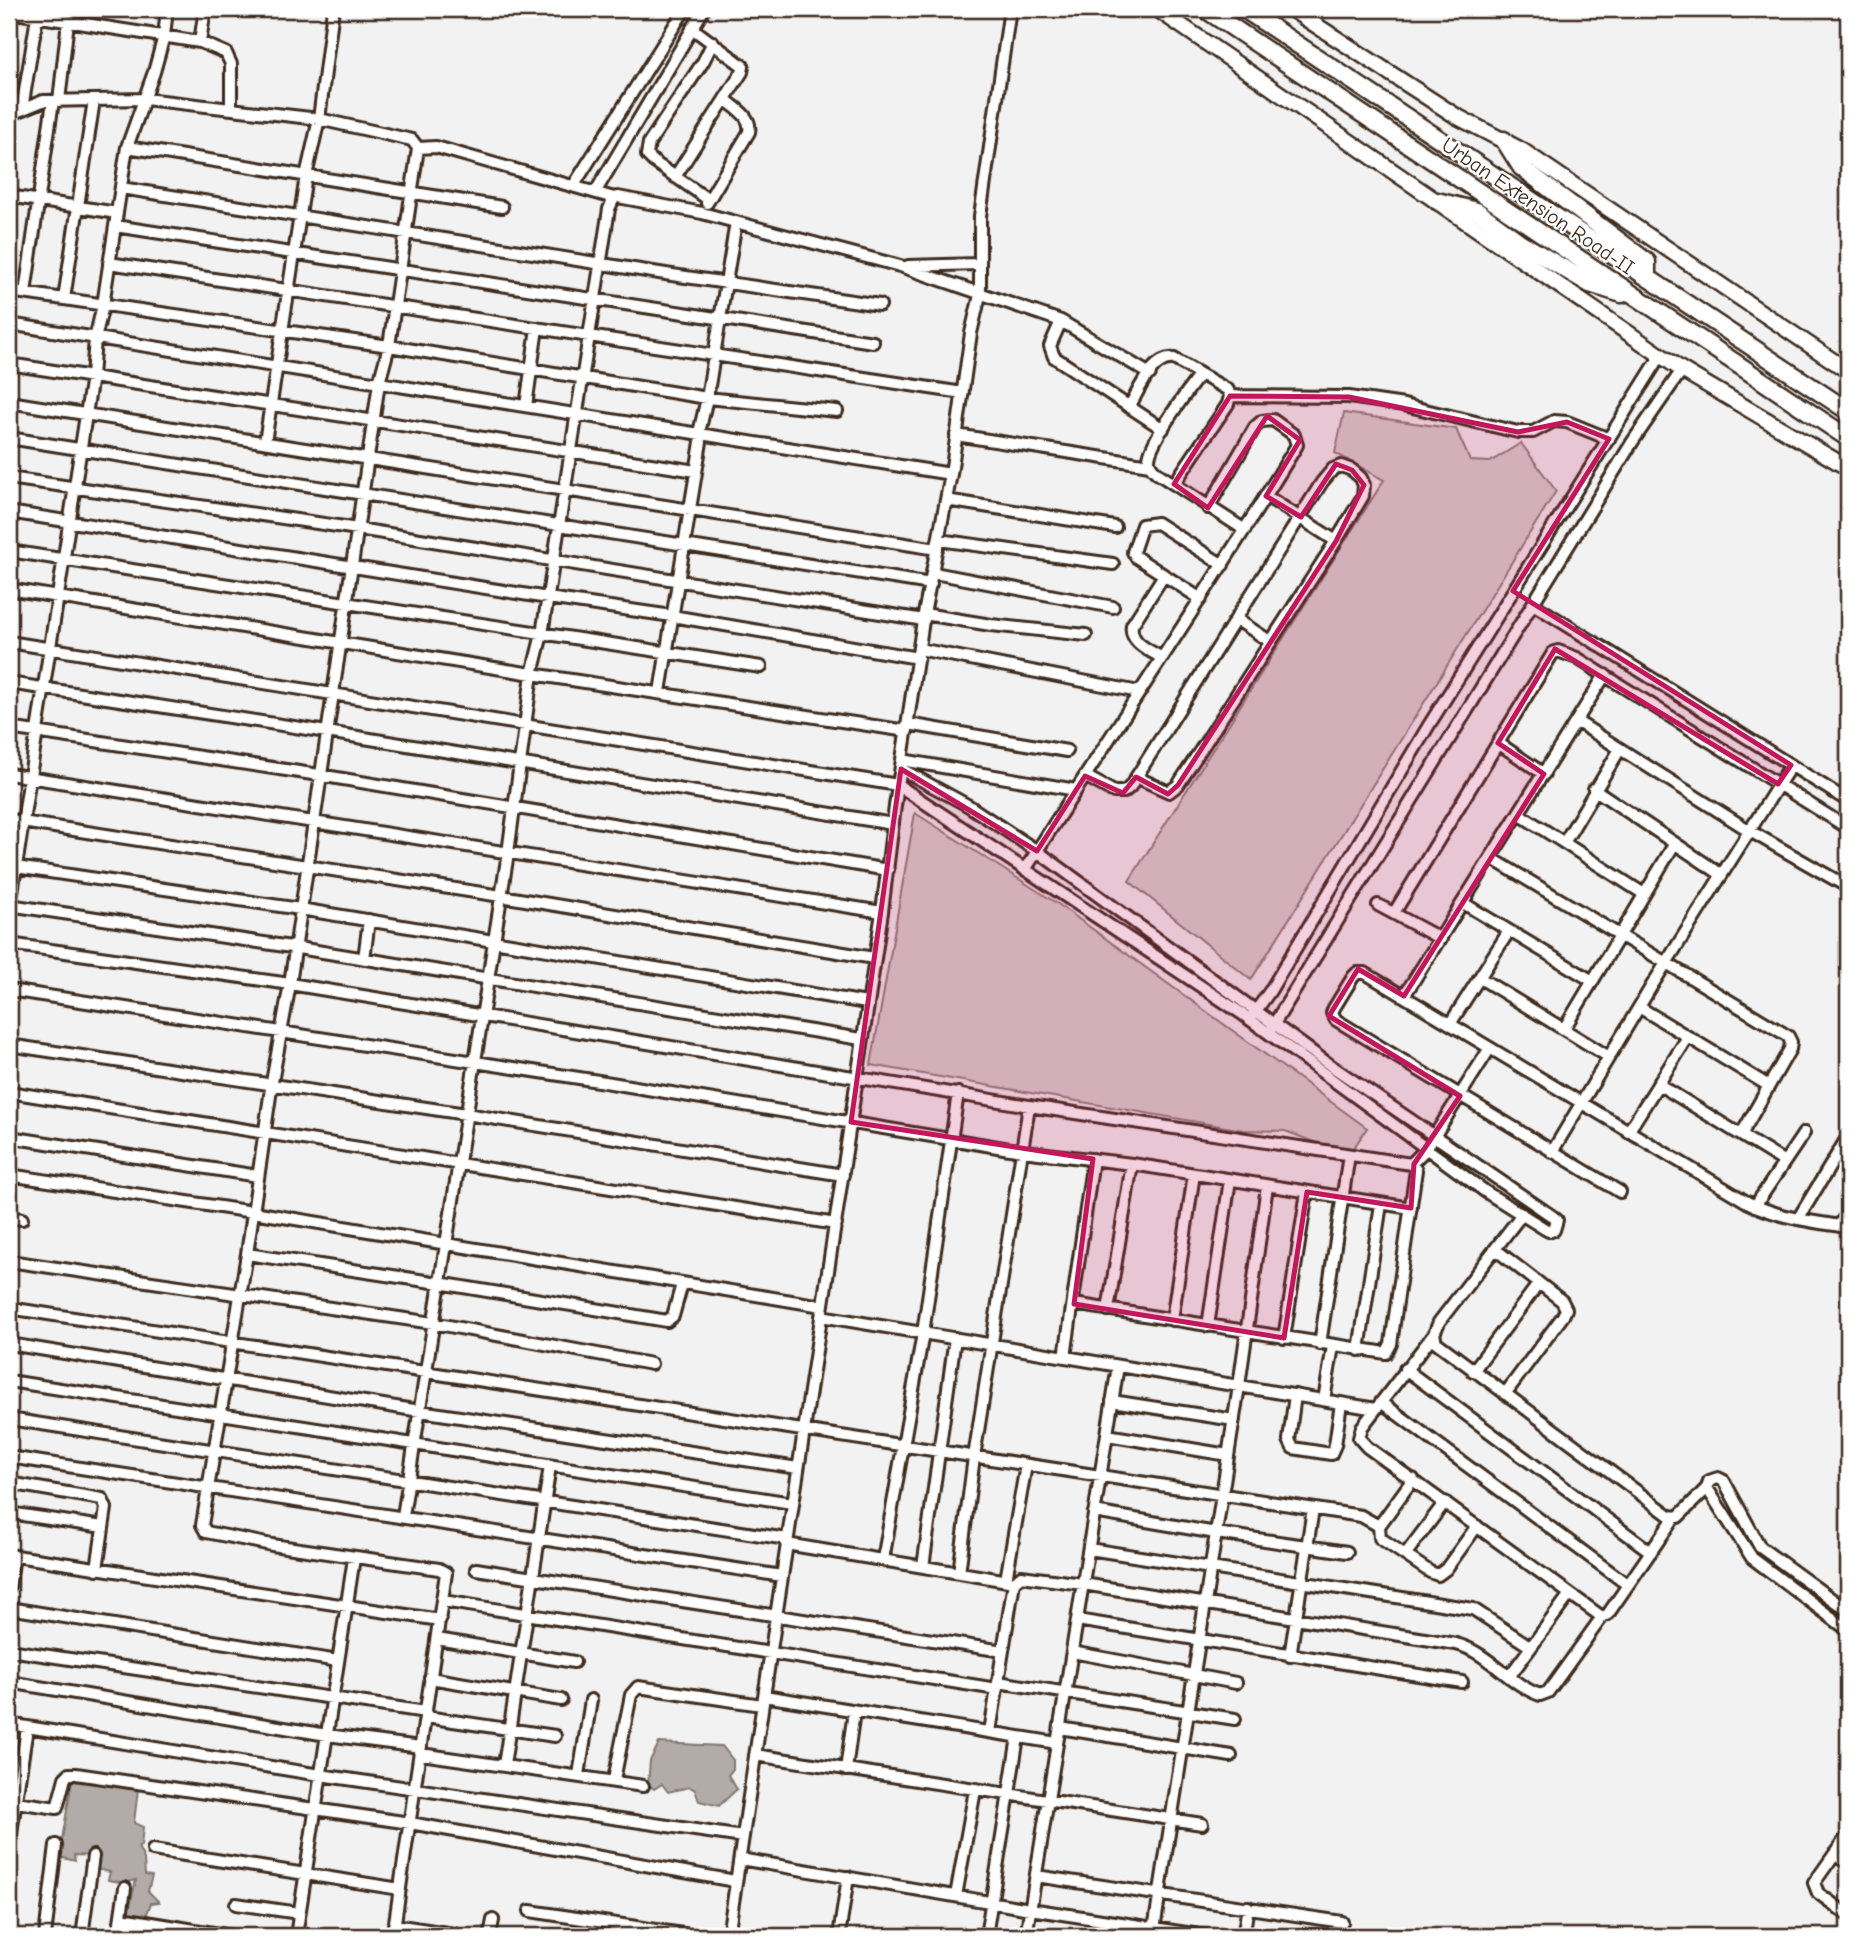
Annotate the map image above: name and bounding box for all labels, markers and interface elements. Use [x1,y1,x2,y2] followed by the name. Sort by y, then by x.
[1437,133,1639,279] street label: Urban Extension Road-II

